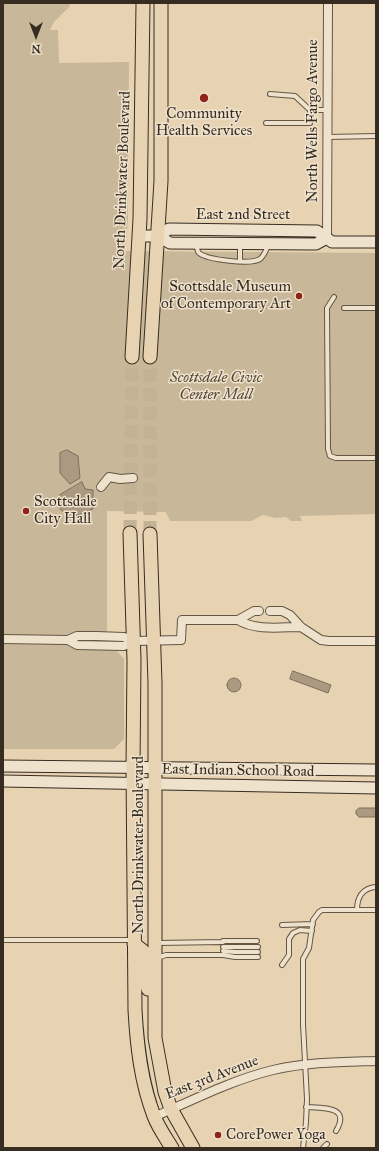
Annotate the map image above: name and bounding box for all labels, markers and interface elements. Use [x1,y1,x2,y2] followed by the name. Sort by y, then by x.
[16,16,56,56] north arrow
[304,39,322,203] street label: North Wells Fargo Avenue
[31,42,41,55] text: N
[111,91,135,269] street label: North Drinkwater Boulevard
[198,92,210,104] marker: Community Health Services
[156,105,252,140] place label: Community Health Services
[196,206,290,224] street label: East 2nd Street
[161,278,291,313] place label: Scottsdale Museum of Contemporary Art
[294,291,304,301] marker: Scottsdale Museum of Contemporary Art
[170,369,262,404] park label: Scottsdale Civic Center Mall
[34,493,97,528] place label: Scottsdale City Hall
[21,506,31,516] marker: Scottsdale City Hall
[130,756,148,934] street label: North Drinkwater Boulevard
[161,761,315,781] street label: East Indian School Road
[163,1052,261,1104] street label: East 3rd Avenue
[226,1126,326,1144] place label: CorePower Yoga
[213,1130,223,1140] marker: CorePower Yoga

